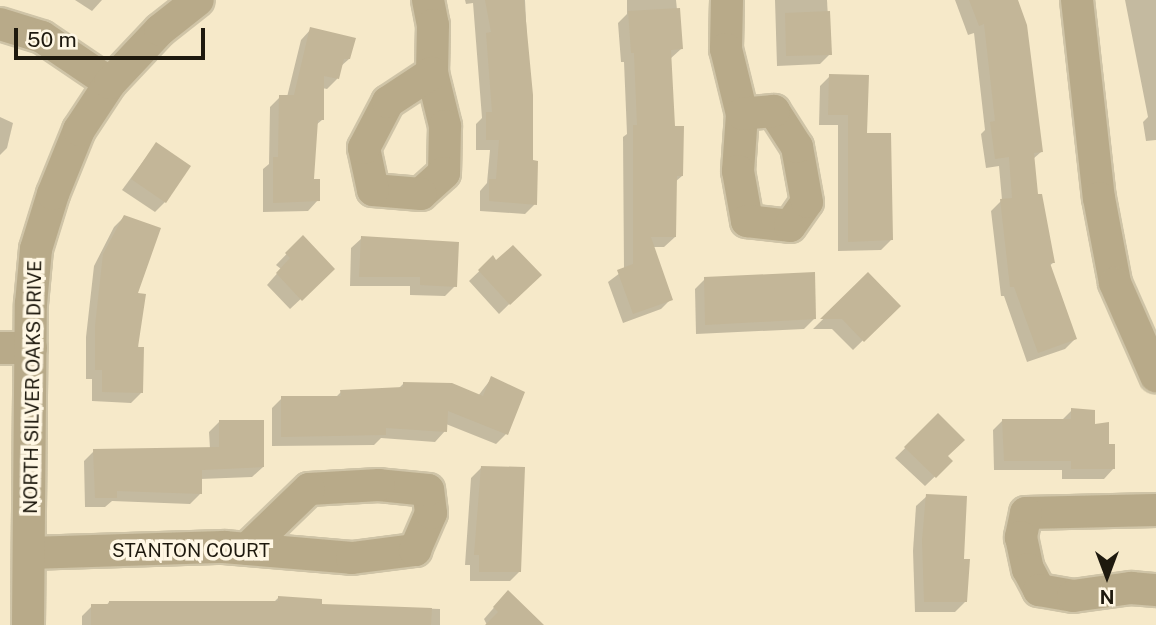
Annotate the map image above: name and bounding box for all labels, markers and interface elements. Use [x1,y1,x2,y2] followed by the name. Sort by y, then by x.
[18,14,208,58] scale bar
[27,27,77,52] text: 50 m
[19,260,47,514] street label: NORTH SILVER OAKS DRIVE
[112,540,270,562] street label: STANTON COURT
[1072,541,1142,611] north arrow
[1100,586,1114,608] text: N

